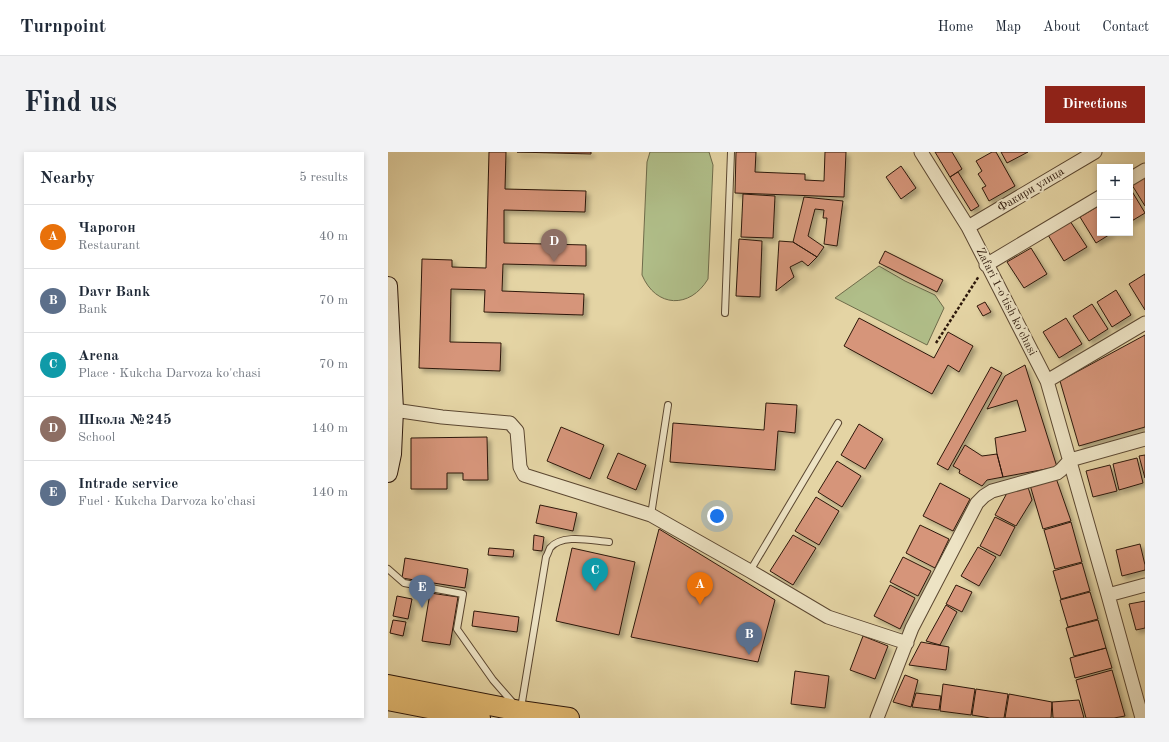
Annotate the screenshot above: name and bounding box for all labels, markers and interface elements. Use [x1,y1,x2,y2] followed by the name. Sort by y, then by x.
[20,18,106,37] text: Turnpoint
[938,20,973,34] text: Home
[995,20,1021,34] text: Map
[1043,20,1080,34] text: About
[1102,20,1149,34] text: Contact
[1045,86,1145,123] button: Directions
[24,90,117,118] text: Find us
[1097,164,1133,236] map controls
[1097,164,1133,200] button: +
[996,165,1066,215] street label: Факири улица
[40,170,95,187] text: Nearby
[299,171,348,184] text: 5 results
[1097,200,1133,236] button: −
[78,221,136,236] text: Чарогон
[541,229,567,262] pin: D
[48,230,58,243] text: A
[319,230,348,243] text: 40 m
[78,239,140,252] text: Restaurant
[974,246,1038,358] street label: Zafari 1-o'tish ko'chasi
[78,285,150,300] text: Davr Bank
[48,294,58,307] text: B
[319,294,348,307] text: 70 m
[78,303,107,316] text: Bank
[78,349,119,364] text: Arena
[49,358,57,371] text: C
[319,358,348,371] text: 70 m
[78,367,261,380] text: Place · Kukcha Darvoza ko'chasi
[78,413,172,428] text: Школа №245
[48,422,58,435] text: D
[311,422,348,435] text: 140 m
[78,431,115,444] text: School
[78,477,178,492] text: Intrade service
[49,486,57,499] text: E
[311,486,348,499] text: 140 m
[78,495,256,508] text: Fuel · Kukcha Darvoza ko'chasi
[707,506,727,526] your location
[582,558,608,591] pin: C
[687,572,713,605] pin: A
[409,575,435,608] pin: E
[736,622,762,655] pin: B

